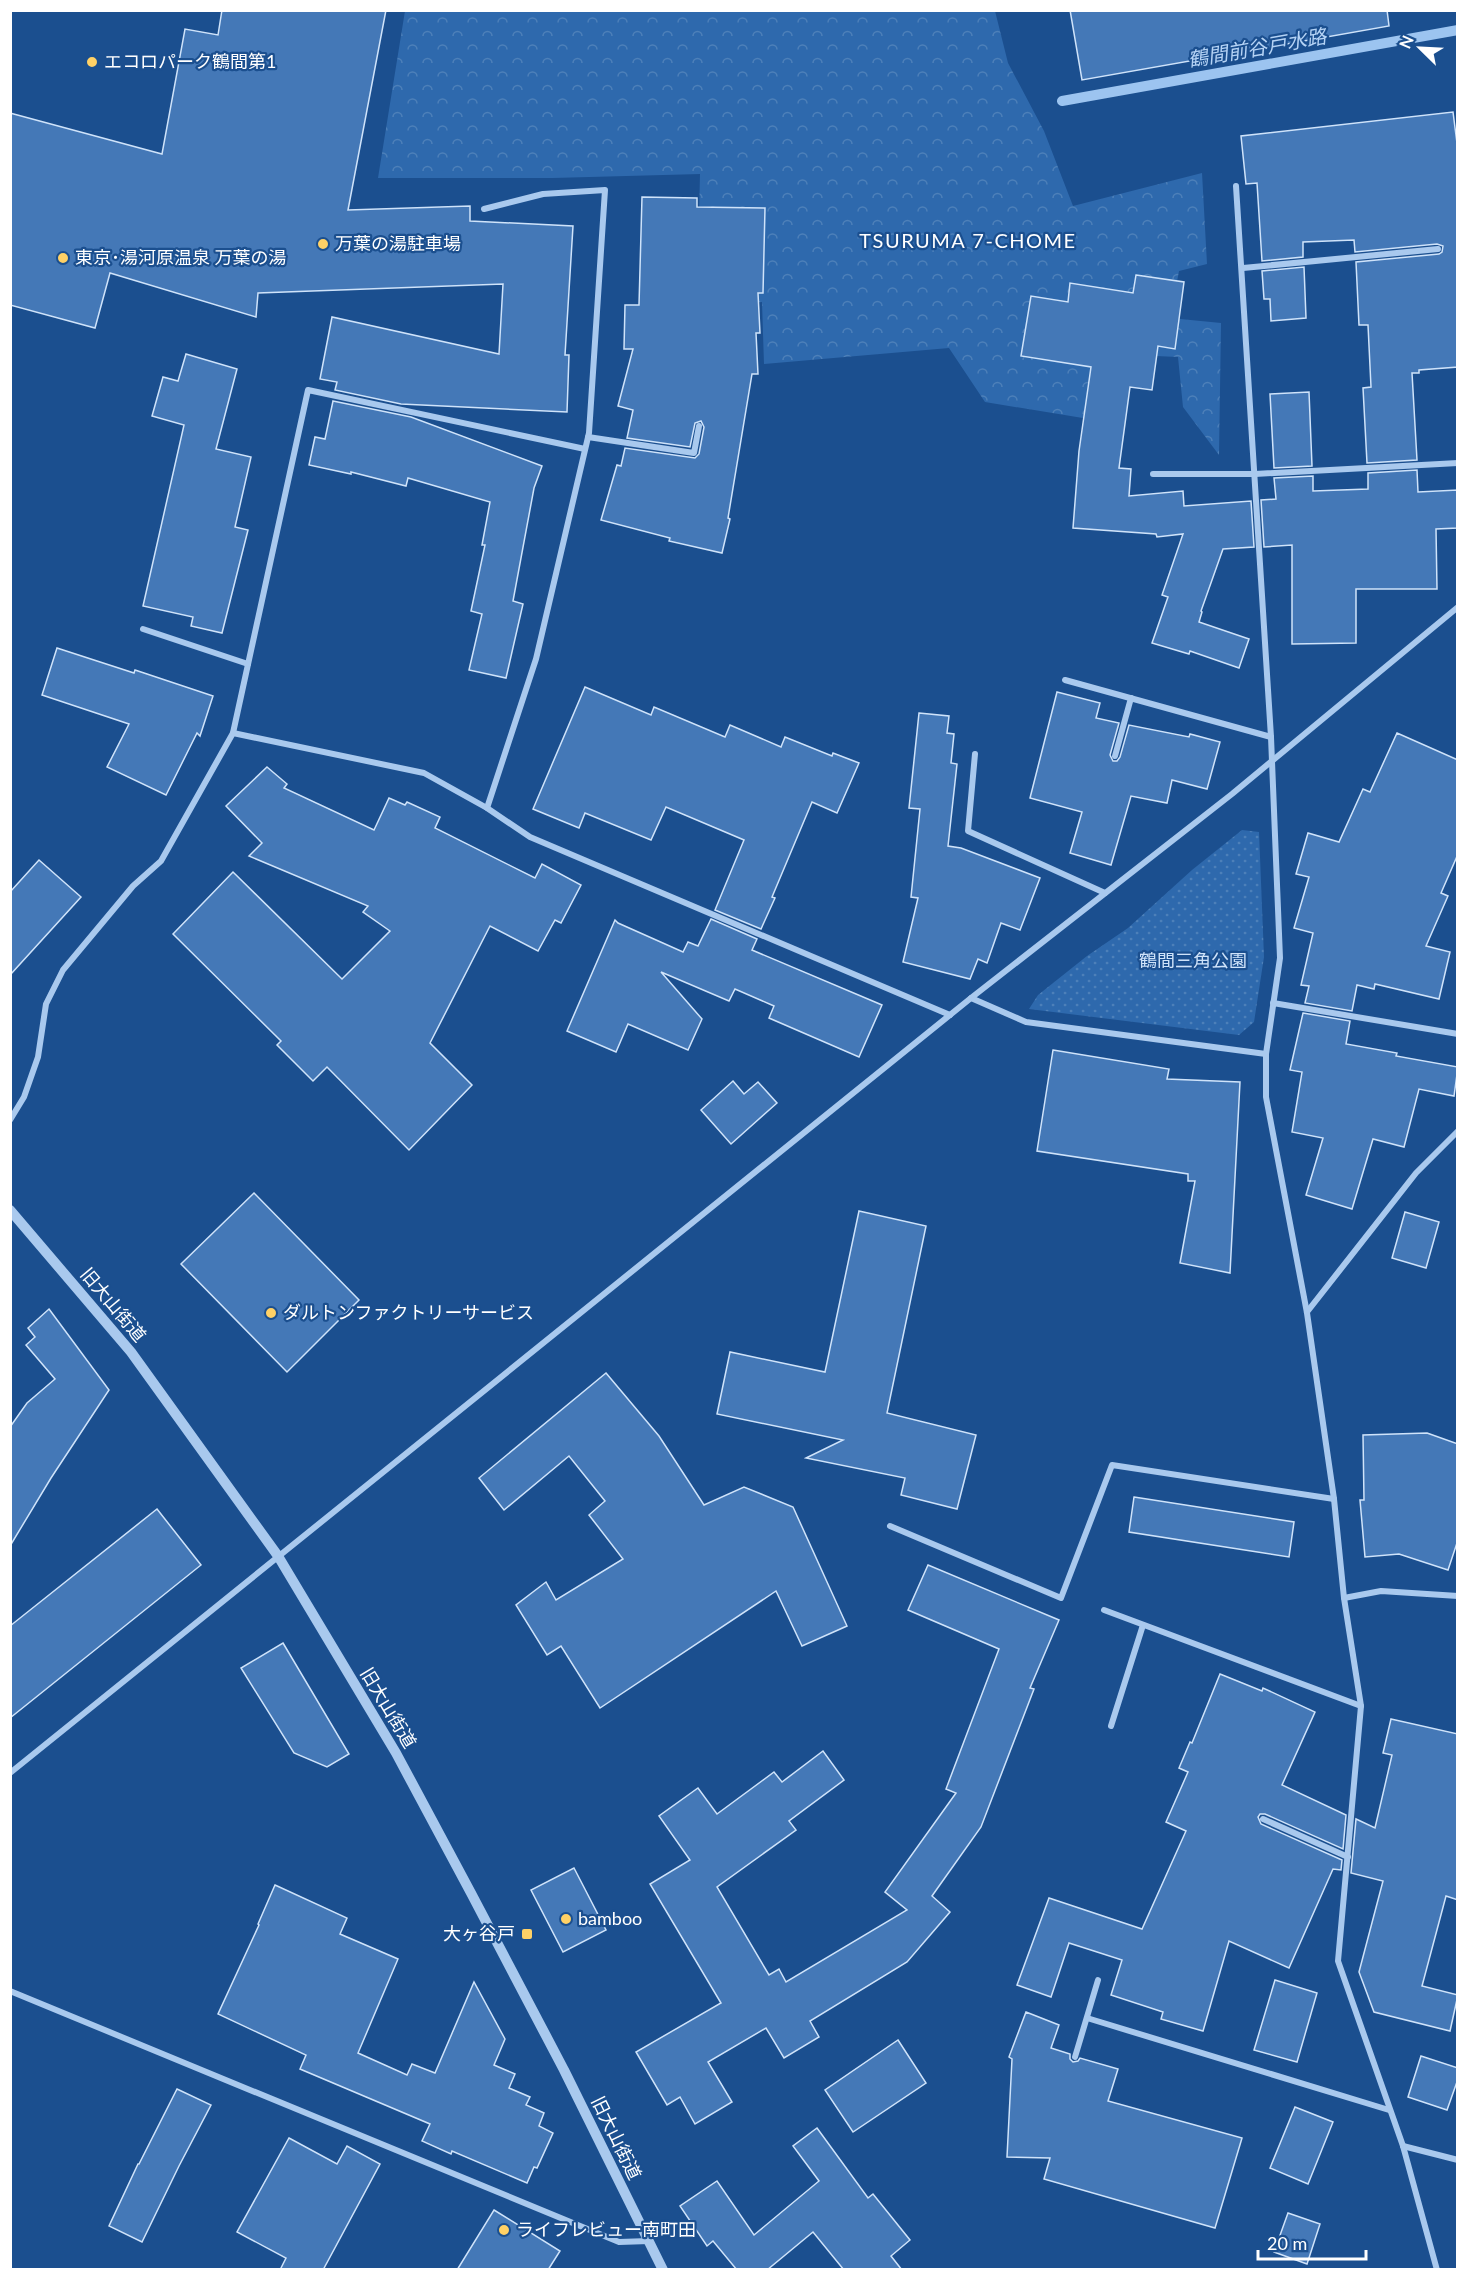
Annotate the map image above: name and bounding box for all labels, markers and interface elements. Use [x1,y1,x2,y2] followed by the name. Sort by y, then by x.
[1390,18,1450,78] north arrow
[1186,23,1330,71] water label: 鶴間前谷戸水路
[1395,32,1417,51] text: N
[104,50,276,72] place label: エコロパーク鶴間第1
[85,55,99,69] marker: エコロパーク鶴間第1
[859,228,1077,252] district label: TSURUMA 7-CHOME
[335,232,461,254] place label: 万葉の湯駐車場
[316,237,330,251] marker: 万葉の湯駐車場
[75,246,287,268] place label: 東京･湯河原温泉 万葉の湯
[56,251,70,265] marker: 東京･湯河原温泉 万葉の湯
[1139,949,1247,971] park label: 鶴間三角公園
[76,1263,151,1346] street label: 旧大山街道
[283,1301,534,1323] place label: ダルトンファクトリーサービス
[264,1306,278,1320] marker: ダルトンファクトリーサービス
[356,1663,421,1752] street label: 旧大山街道
[578,1907,642,1929] place label: bamboo
[559,1912,573,1926] marker: bamboo
[443,1922,515,1944] place label: 大ヶ谷戸
[520,1927,534,1941] marker: 大ヶ谷戸
[587,2092,647,2183] street label: 旧大山街道
[516,2218,696,2240] place label: ライフレビュー南町田
[497,2223,511,2237] marker: ライフレビュー南町田
[1258,2223,1366,2261] scale bar
[1267,2232,1307,2254] text: 20 m

